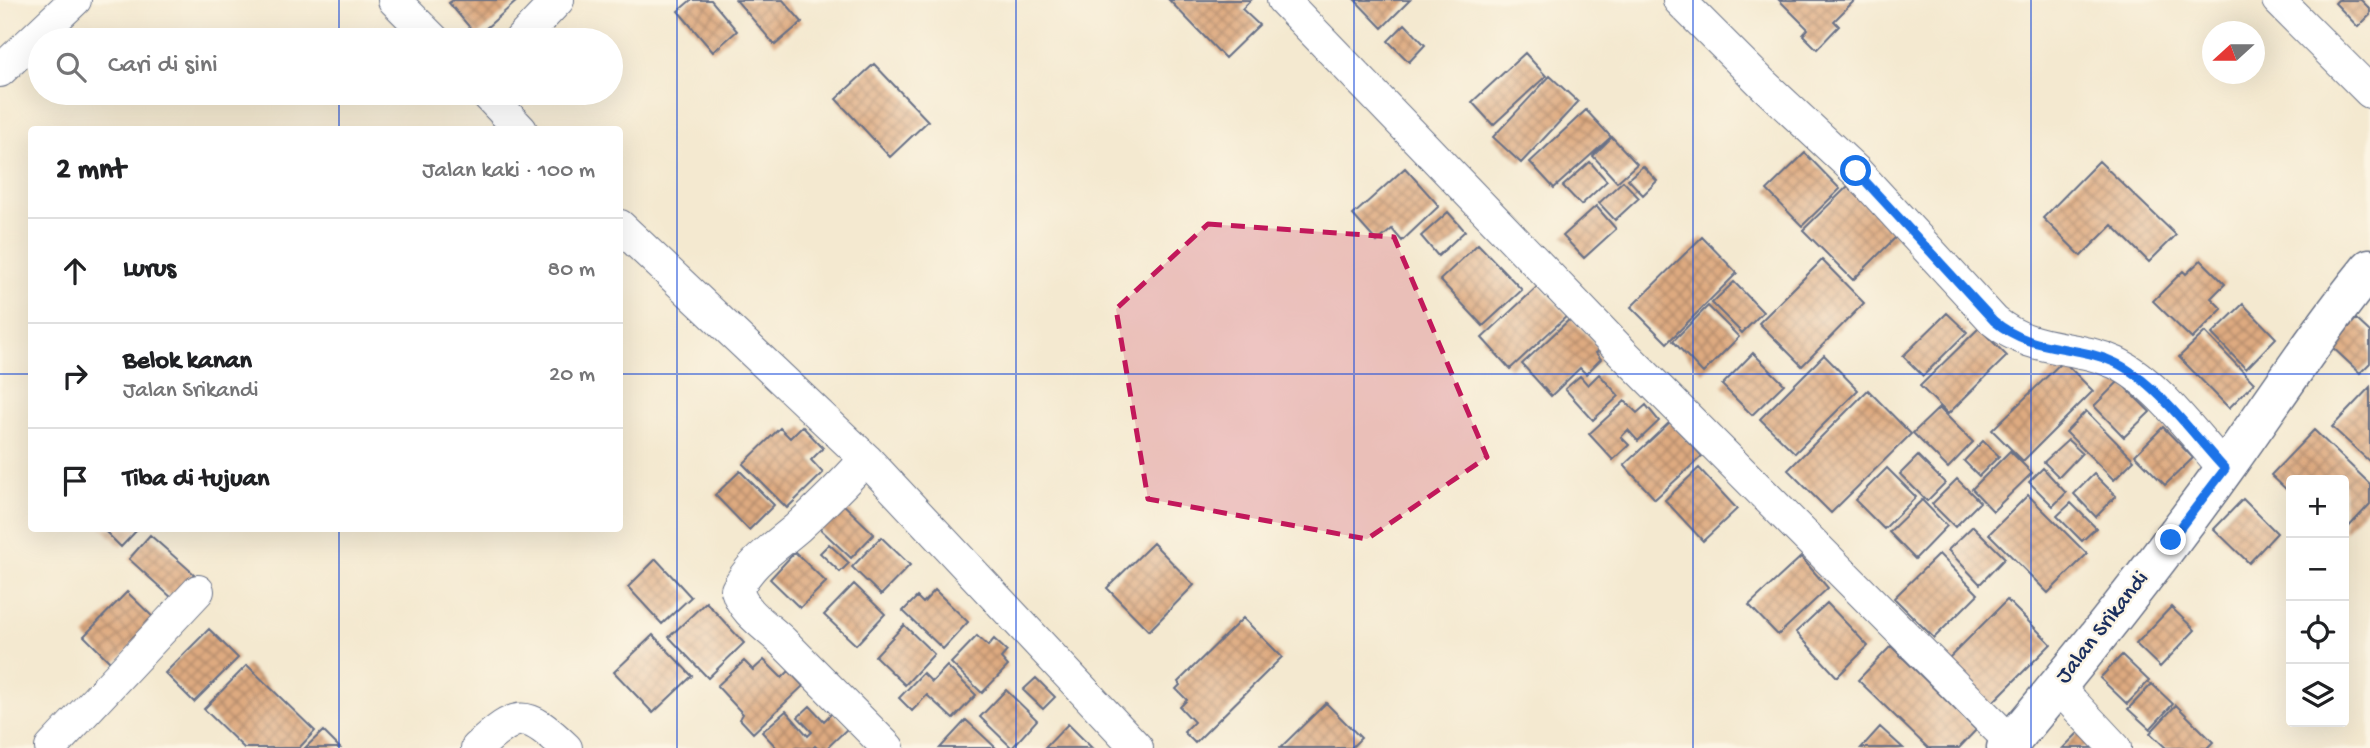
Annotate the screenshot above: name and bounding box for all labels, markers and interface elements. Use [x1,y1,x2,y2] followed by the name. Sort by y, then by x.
[2202,21,2265,84] north arrow
[28,28,623,105] search box
[52,48,90,86] icon: search
[108,51,218,82] text: Cari di sini
[56,154,126,189] text: 2 mnt
[1840,155,1871,186] route start
[422,158,595,185] text: Jalan kaki · 100 m
[56,252,94,290] icon: ahead
[123,255,176,286] text: Lurus
[548,257,595,284] text: 80 m
[123,347,252,378] text: Belok kanan
[56,357,94,395] icon: right
[549,362,595,389] text: 20 m
[123,378,258,405] text: Jalan Srikandi
[56,462,94,500] icon: arrive
[123,465,269,496] text: Tiba di tujuan
[2286,475,2349,727] map controls
[2286,475,2349,538] button: +
[2155,524,2186,555] route end
[2286,538,2349,601] button: −
[2051,566,2155,690] street label: Jalan Srikandi
[2286,601,2349,664] button: locate
[2286,664,2349,727] button: layers

